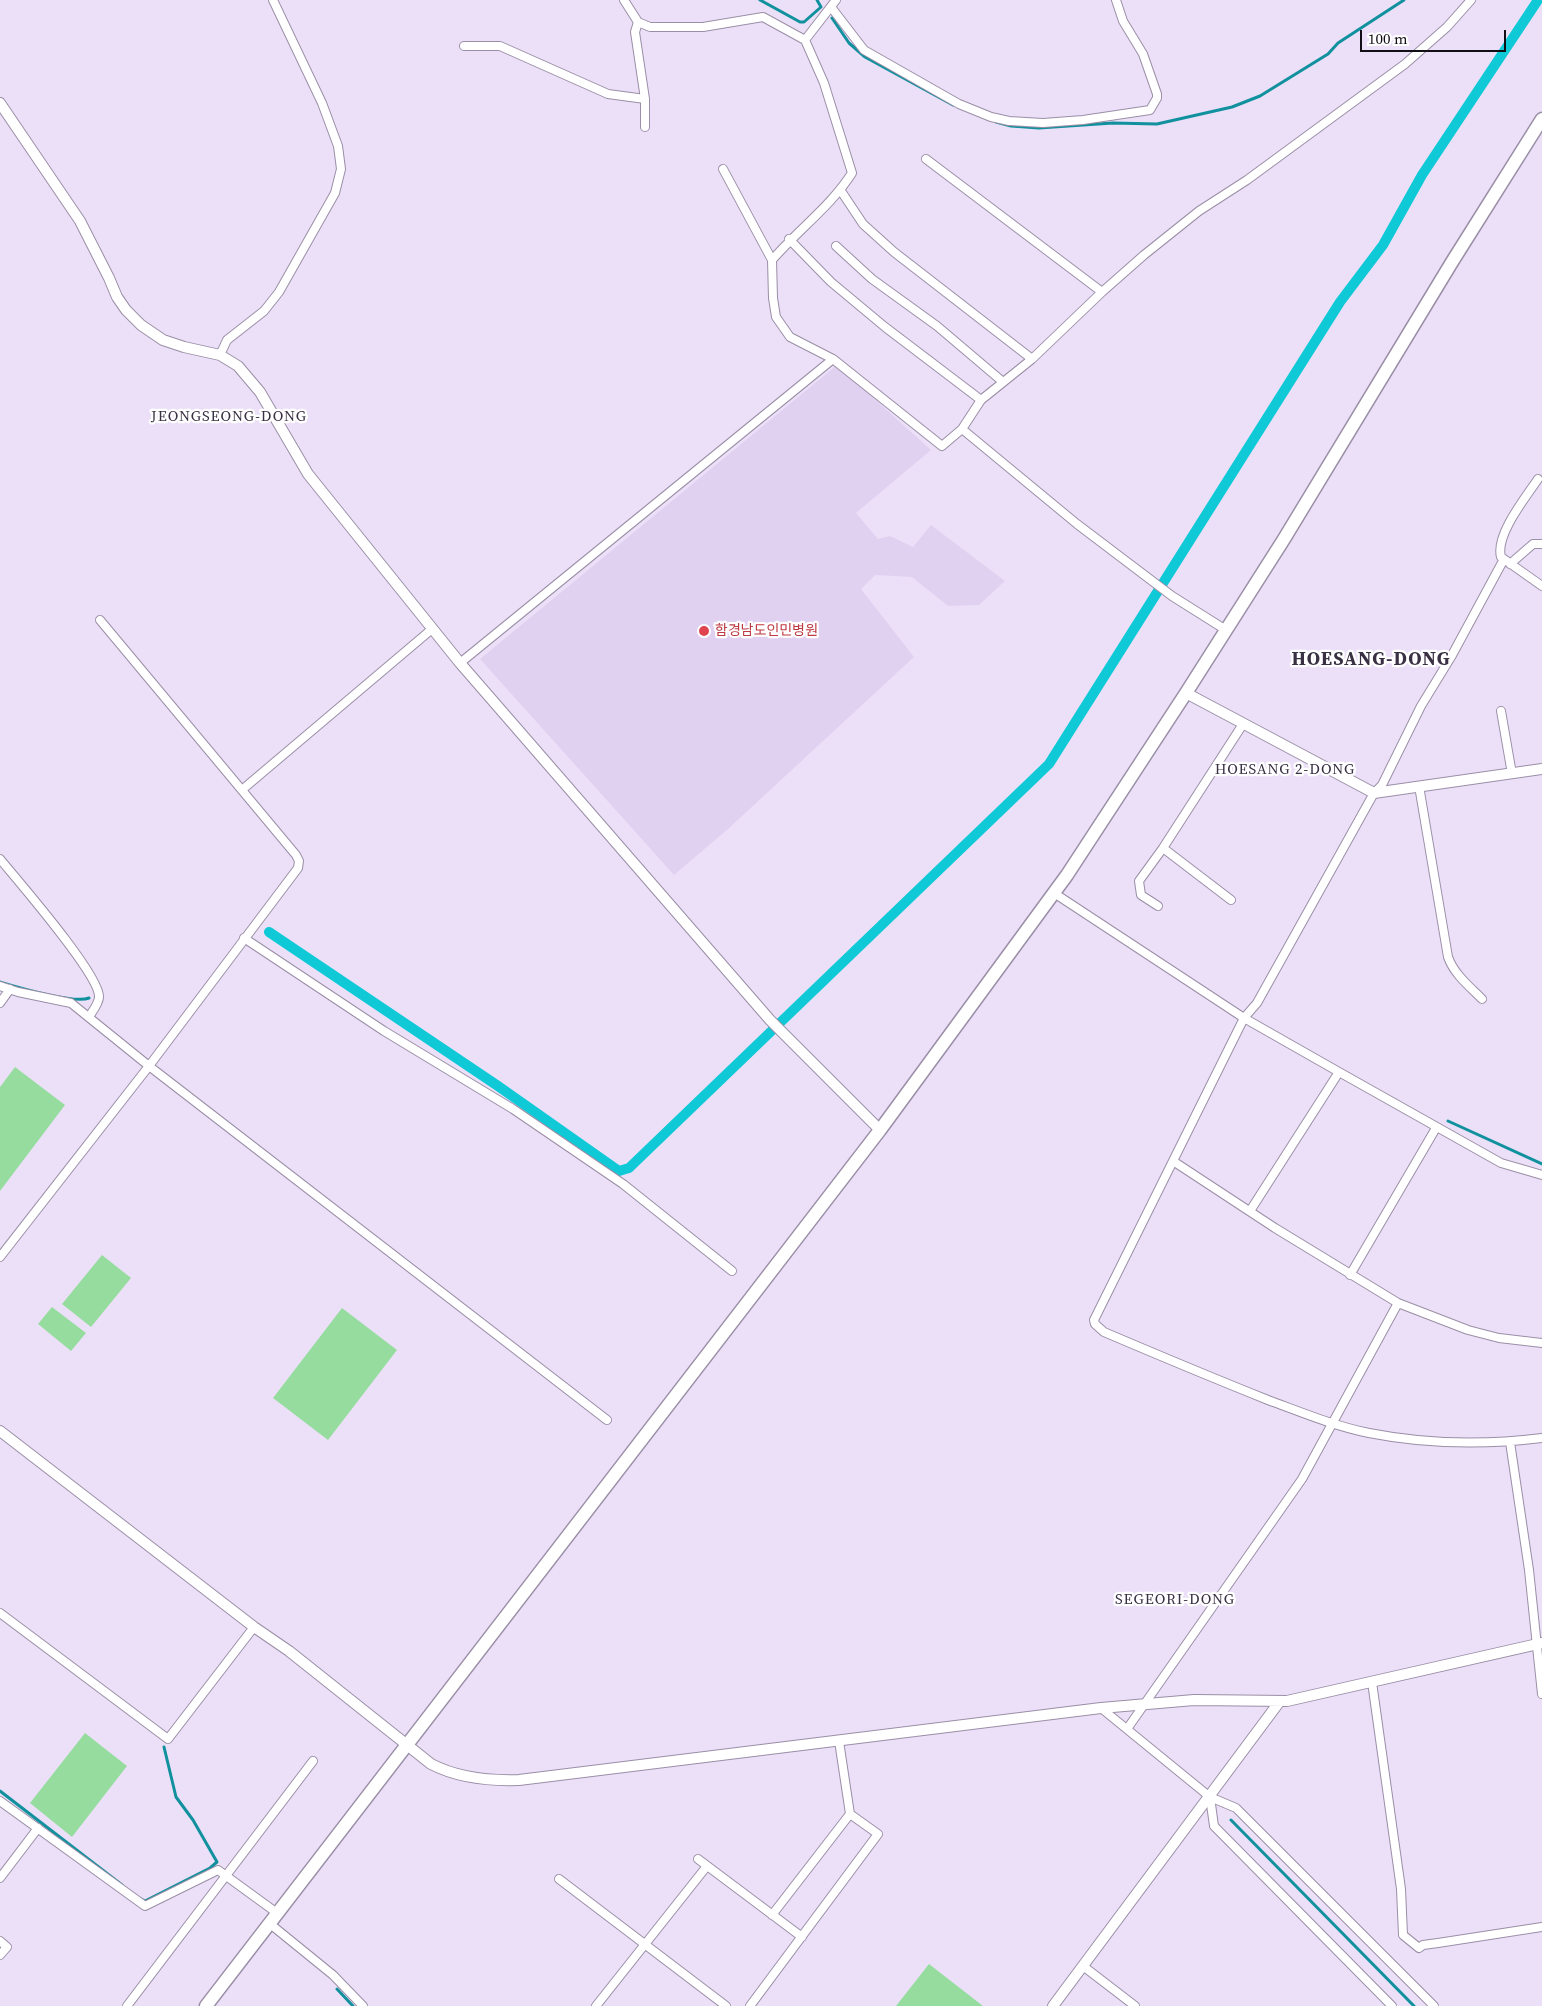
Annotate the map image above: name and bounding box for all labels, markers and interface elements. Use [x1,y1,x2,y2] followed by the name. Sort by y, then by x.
[1362,20,1508,52] scale bar
[1368,28,1408,49] text: 100 m
[149,408,309,426] district label: JEONGSEONG-DONG
[715,623,818,639] place label: 함경남도인민병원
[697,624,711,638] marker: 함경남도인민병원
[1290,649,1452,671] district label: HOESANG-DONG
[1213,761,1357,779] district label: HOESANG 2-DONG
[1113,1591,1237,1609] district label: SEGEORI-DONG

